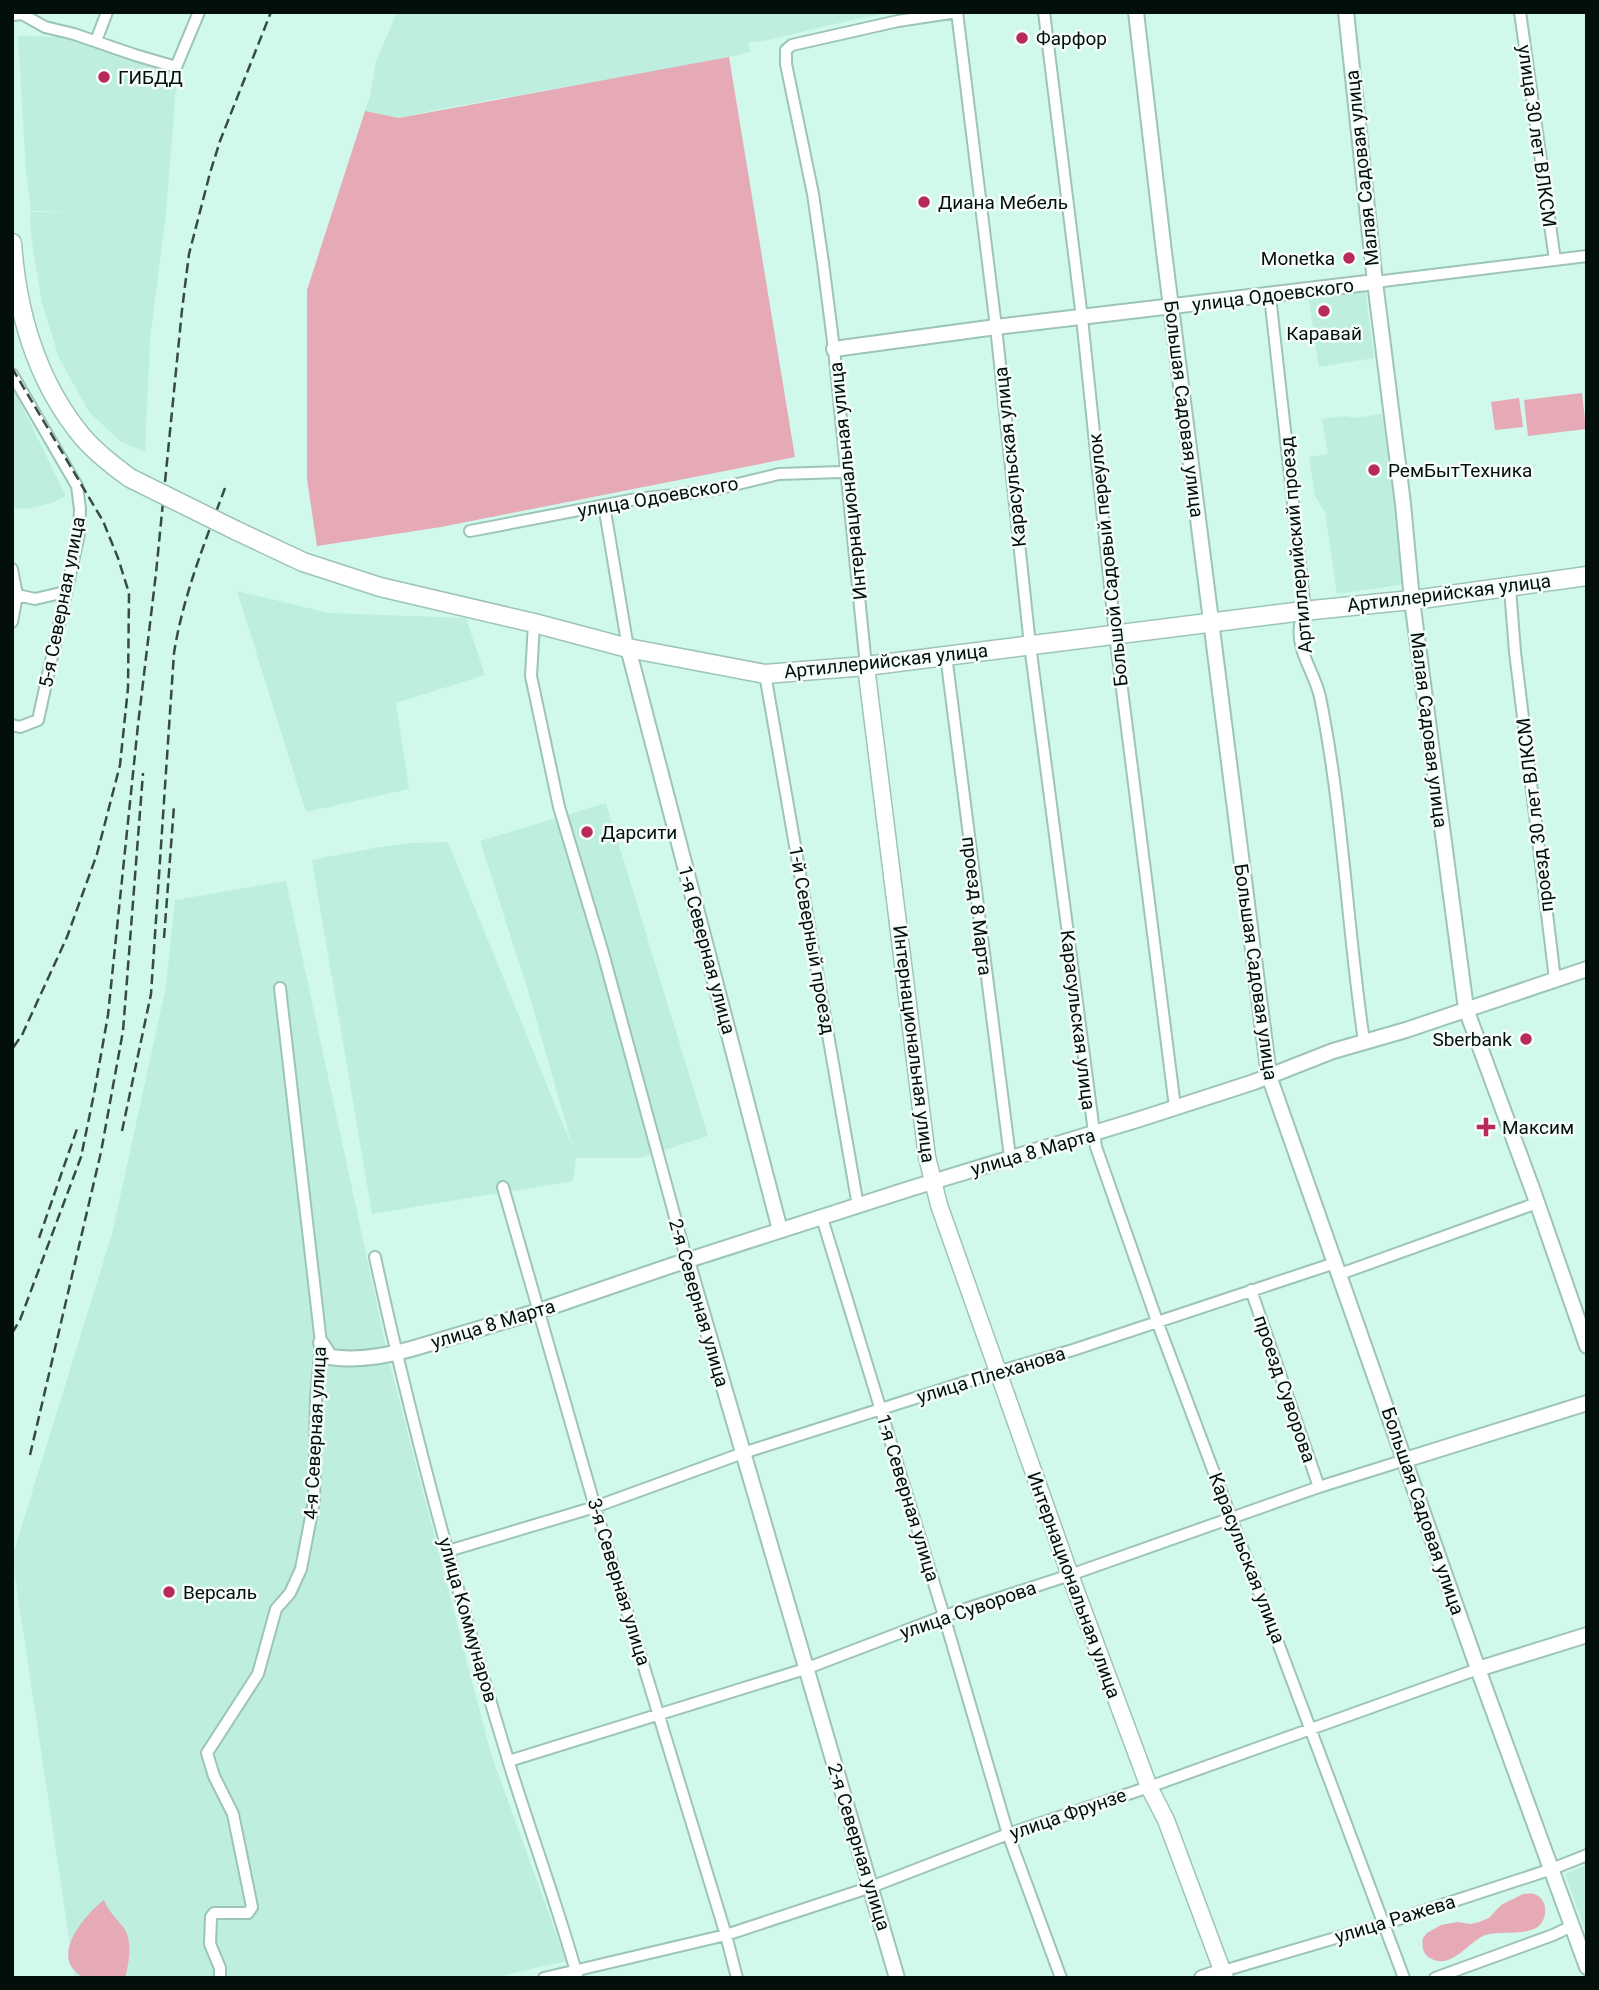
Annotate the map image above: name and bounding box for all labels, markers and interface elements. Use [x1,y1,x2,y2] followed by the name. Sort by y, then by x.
[1036,27,1107,50] place label: Фарфор
[1014,30,1030,46] marker: Фарфор
[1513,43,1561,229] street label: улица 30 лет ВЛКСМ
[118,66,183,89] place label: ГИБДД
[96,69,112,85] marker: ГИБДД
[1340,69,1384,267] street label: Малая Садовая улица
[938,191,1068,214] place label: Диана Мебель
[916,194,932,210] marker: Диана Мебель
[1261,247,1335,270] place label: Monetka
[1341,250,1357,266] marker: Monetka
[1191,274,1355,316] street label: улица Одоевского
[1159,299,1209,519] street label: Большая Садовая улица
[1316,303,1332,319] marker: Каравай
[1286,322,1362,345] place label: Каравай
[824,361,872,601] street label: Интернациональная улица
[989,366,1031,548] street label: Карасульская улица
[1083,432,1133,688] street label: Большой Садовый переулок
[1275,436,1317,654] street label: Артиллерийский проезд
[1388,459,1532,482] place label: РемБытТехника
[1366,462,1382,478] marker: РемБытТехника
[576,472,740,522] street label: улица Одоевского
[34,515,90,689] street label: 5-я Северная улица
[1346,569,1552,617] street label: Артиллерийская улица
[1406,631,1452,829] street label: Малая Садовая улица
[783,639,989,683] street label: Артиллерийская улица
[1512,717,1558,913] street label: проезд 30 лет ВЛКСМ
[601,821,677,844] place label: Дарсити
[579,824,595,840] marker: Дарсити
[957,835,997,977] street label: проезд 8 Марта
[784,844,840,1036] street label: 1-й Северный проезд
[1229,862,1283,1082] street label: Большая Садовая улица
[673,863,741,1037] street label: 1-я Северная улица
[888,924,940,1164] street label: Интернациональная улица
[1056,929,1100,1111] street label: Карасульская улица
[1432,1028,1512,1051] place label: Sberbank
[1518,1031,1534,1047] marker: Sberbank
[1502,1116,1574,1139] place label: Максим
[1476,1117,1496,1137] marker: Максим
[968,1123,1098,1181] street label: улица 8 Марта
[664,1216,734,1390] street label: 2-я Северная улица
[428,1294,558,1354] street label: улица 8 Марта
[1249,1312,1321,1466] street label: проезд Суворова
[914,1341,1068,1409] street label: улица Плеханова
[299,1346,331,1520] street label: 4-я Северная улица
[1377,1404,1469,1618] street label: Большая Садовая улица
[872,1412,944,1584] street label: 1-я Северная улица
[1022,1469,1126,1701] street label: Интернациональная улица
[1204,1469,1290,1647] street label: Карасульская улица
[583,1496,655,1668] street label: 3-я Северная улица
[433,1535,503,1705] street label: улица Коммунаров
[897,1576,1039,1644] street label: улица Суворова
[183,1581,257,1604] place label: Версаль
[161,1584,177,1600] marker: Версаль
[823,1761,895,1933] street label: 2-я Северная улица
[1007,1783,1129,1845] street label: улица Фрунзе
[1332,1890,1458,1948] street label: улица Ражева

